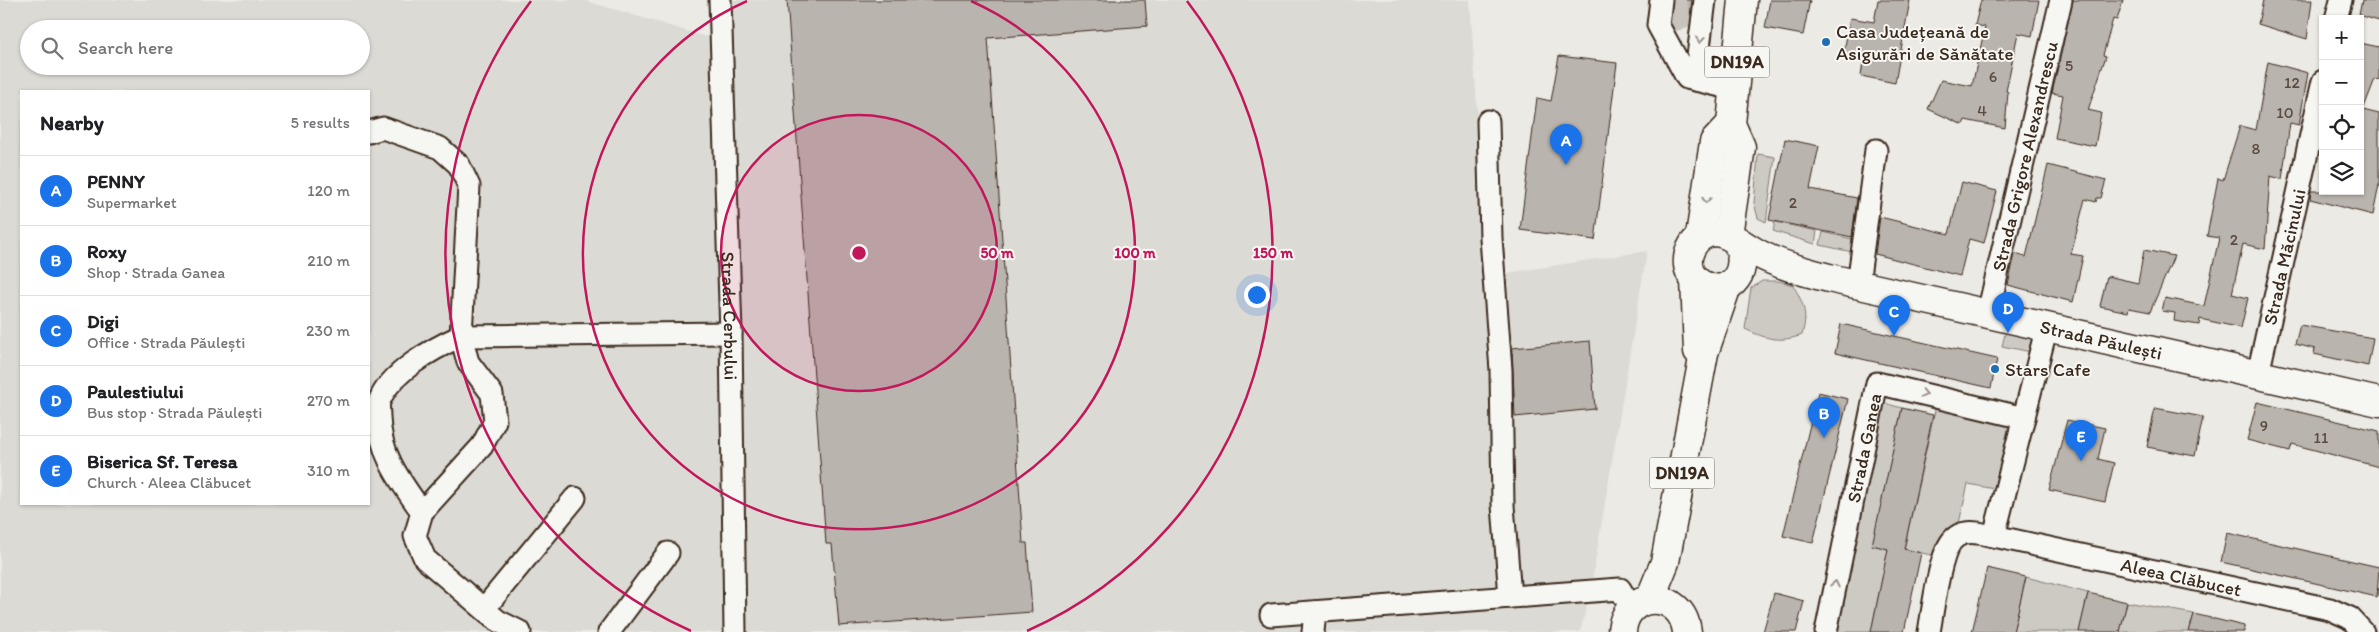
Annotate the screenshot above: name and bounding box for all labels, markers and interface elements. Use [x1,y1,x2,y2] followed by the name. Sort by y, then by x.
[2319,15,2364,195] map controls
[2319,15,2364,60] button: +
[20,20,370,75] search box
[1836,20,2013,65] place label: Casa Județeană de Asigurări de Sănătate
[38,34,66,62] icon: search
[78,36,173,59] text: Search here
[1695,36,1706,44] one-way arrow
[1820,36,1832,48] marker: Casa Județeană de Asigurări de Sănătate
[1987,38,2063,274] street label: Strada Grigore Alexandrescu
[1704,46,1770,78] road number: DN19A
[2065,56,2073,75] house number: 5
[2319,60,2364,105] button: −
[1989,67,1997,86] house number: 6
[2284,73,2301,92] house number: 12
[1977,101,1987,120] house number: 4
[2276,103,2294,122] house number: 10
[2319,105,2364,150] button: locate
[40,110,104,135] text: Nearby
[290,113,350,132] text: 5 results
[1550,124,1582,165] pin: A
[2252,139,2261,158] house number: 8
[2319,150,2364,195] button: layers
[87,170,145,193] text: PENNY
[51,181,61,200] text: A
[307,181,350,200] text: 120 m
[2258,187,2311,327] street label: Strada Măcinului
[87,193,177,212] text: Supermarket
[1789,193,1798,212] house number: 2
[1701,196,1711,205] one-way arrow
[2230,230,2239,249] house number: 2
[87,240,126,263] text: Roxy
[850,244,868,262] centre of rings
[980,244,1014,262] text: 50 m
[1114,244,1156,262] text: 100 m
[1253,244,1293,262] text: 150 m
[51,251,61,270] text: B
[307,251,350,270] text: 210 m
[716,251,743,380] street label: Strada Cerbului
[87,263,225,282] text: Shop · Strada Ganea
[1244,282,1270,308] your location
[1992,292,2024,333] pin: D
[1878,295,1910,336] pin: C
[87,310,119,333] text: Digi
[2038,315,2165,365] street label: Strada Păulești
[51,321,61,340] text: C
[306,321,350,340] text: 230 m
[87,333,245,352] text: Office · Strada Păulești
[2005,358,2091,381] place label: Stars Cafe
[1989,363,2001,375] marker: Stars Cafe
[87,380,184,403] text: Paulestiului
[1920,388,1929,399] one-way arrow
[51,391,61,410] text: D
[307,391,350,410] text: 270 m
[1842,391,1887,505] street label: Strada Ganea
[1808,397,1840,438] pin: B
[87,403,262,422] text: Bus stop · Strada Păulești
[2260,416,2268,435] house number: 9
[2065,420,2097,461] pin: E
[2314,428,2329,447] house number: 11
[87,450,238,473] text: Biserica Sf. Teresa
[1650,458,1714,488] road number: DN19A
[52,461,60,480] text: E
[307,461,350,480] text: 310 m
[87,473,251,492] text: Church · Aleea Clăbucet
[2119,553,2244,601] street label: Aleea Clăbucet
[1830,580,1840,589] one-way arrow

